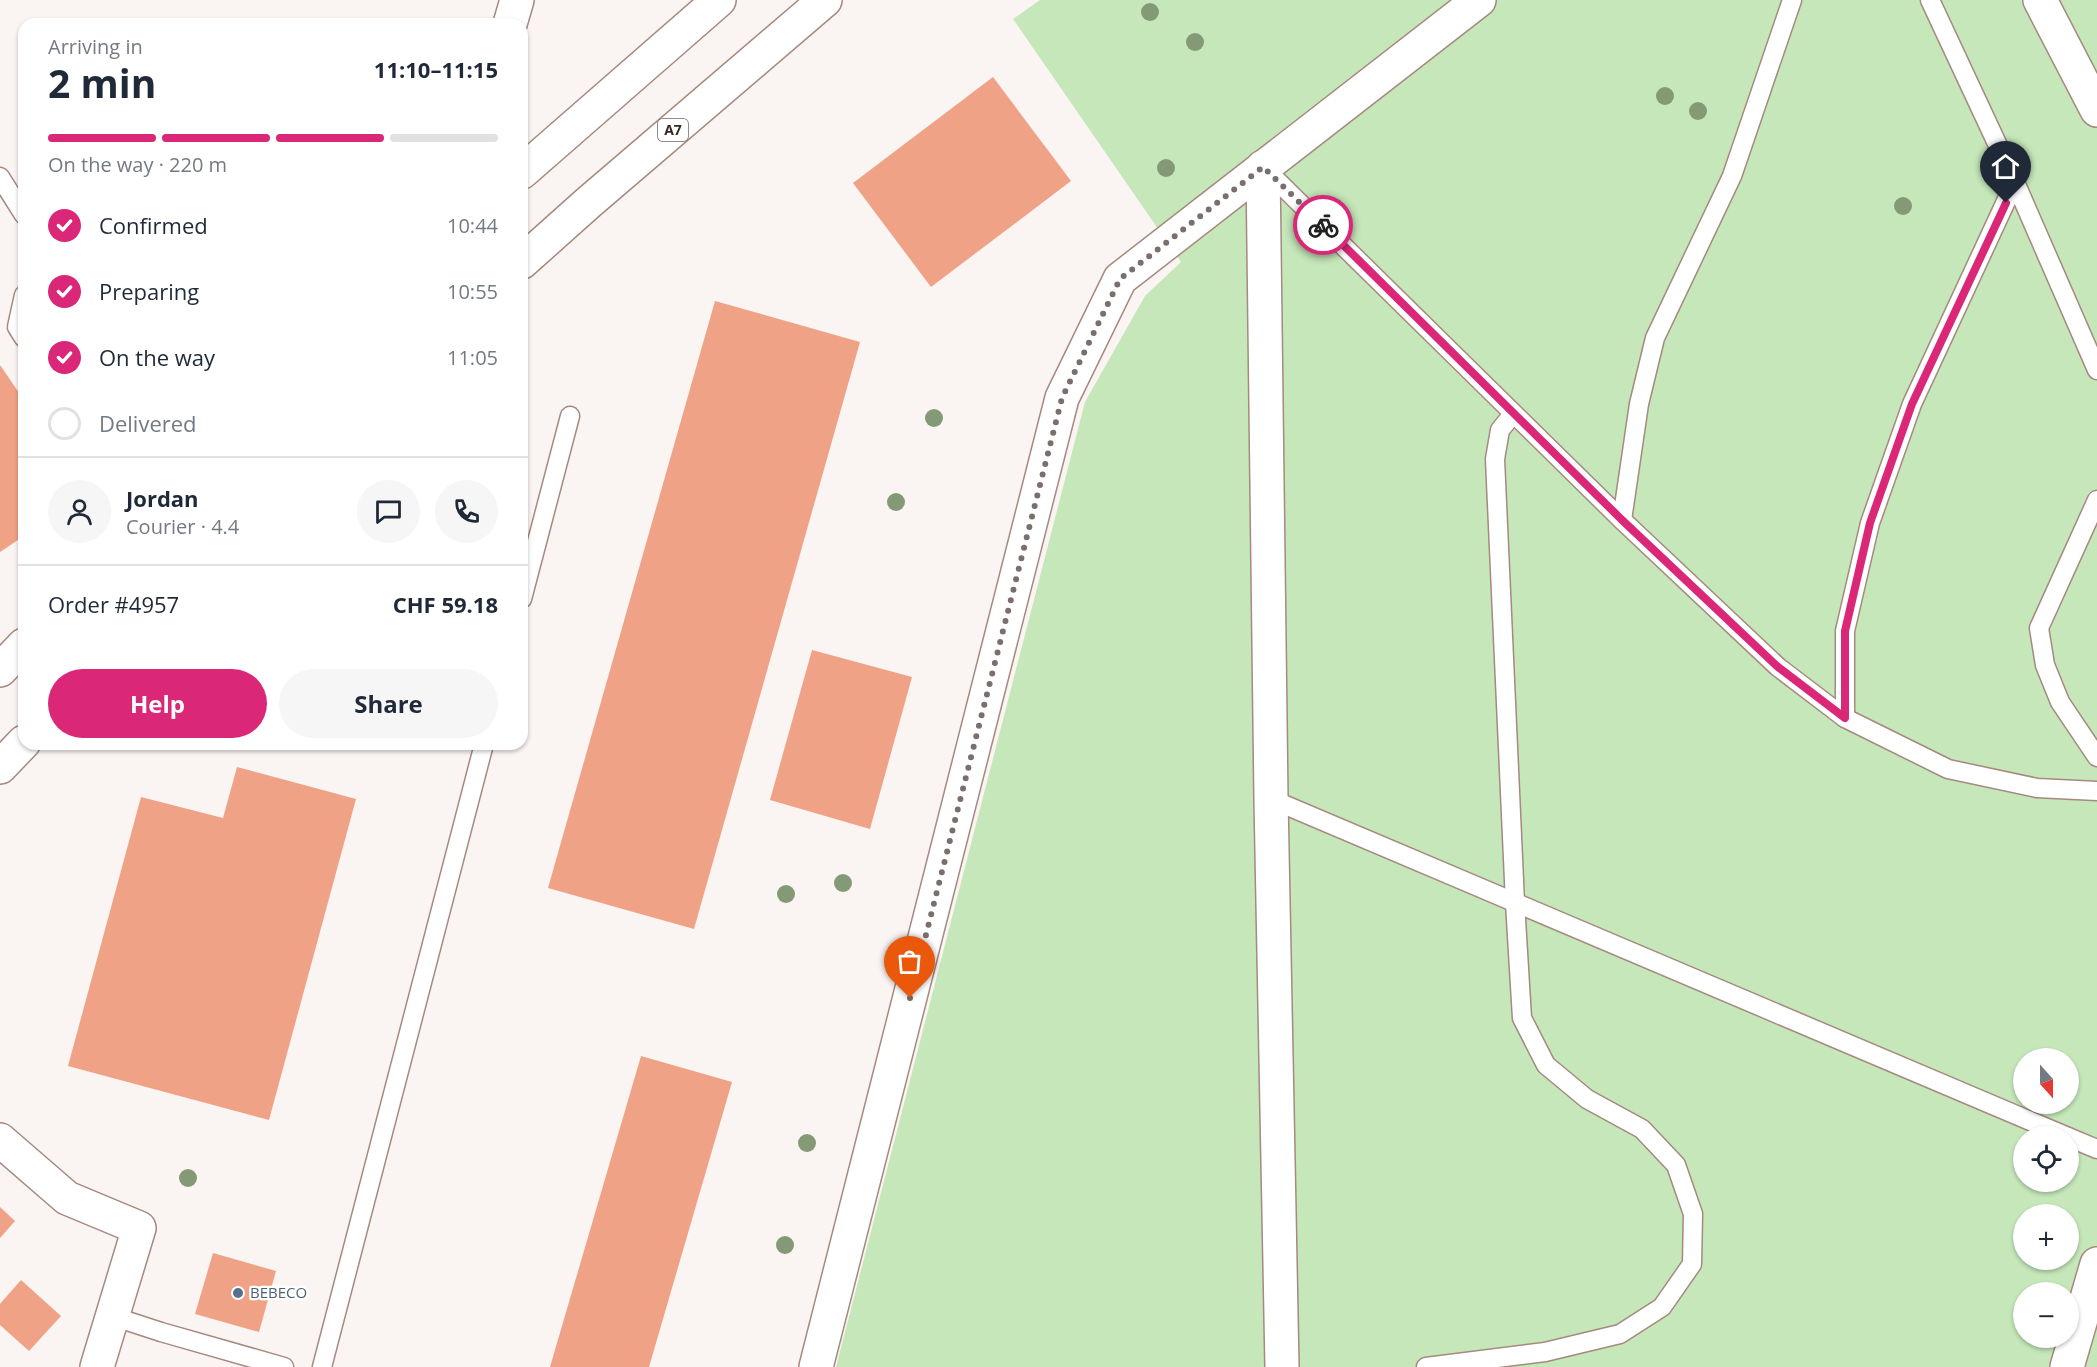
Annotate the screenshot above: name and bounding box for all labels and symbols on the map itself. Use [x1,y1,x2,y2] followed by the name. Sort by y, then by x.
[658,119,688,141] road number: A7
[1980,141,2031,203] pin
[1293,195,1353,255] courier
[884,936,935,998] pin
[2013,1048,2079,1114] north arrow
[250,1282,307,1302] place label: BEBECO
[231,1286,245,1300] marker: BEBECO

